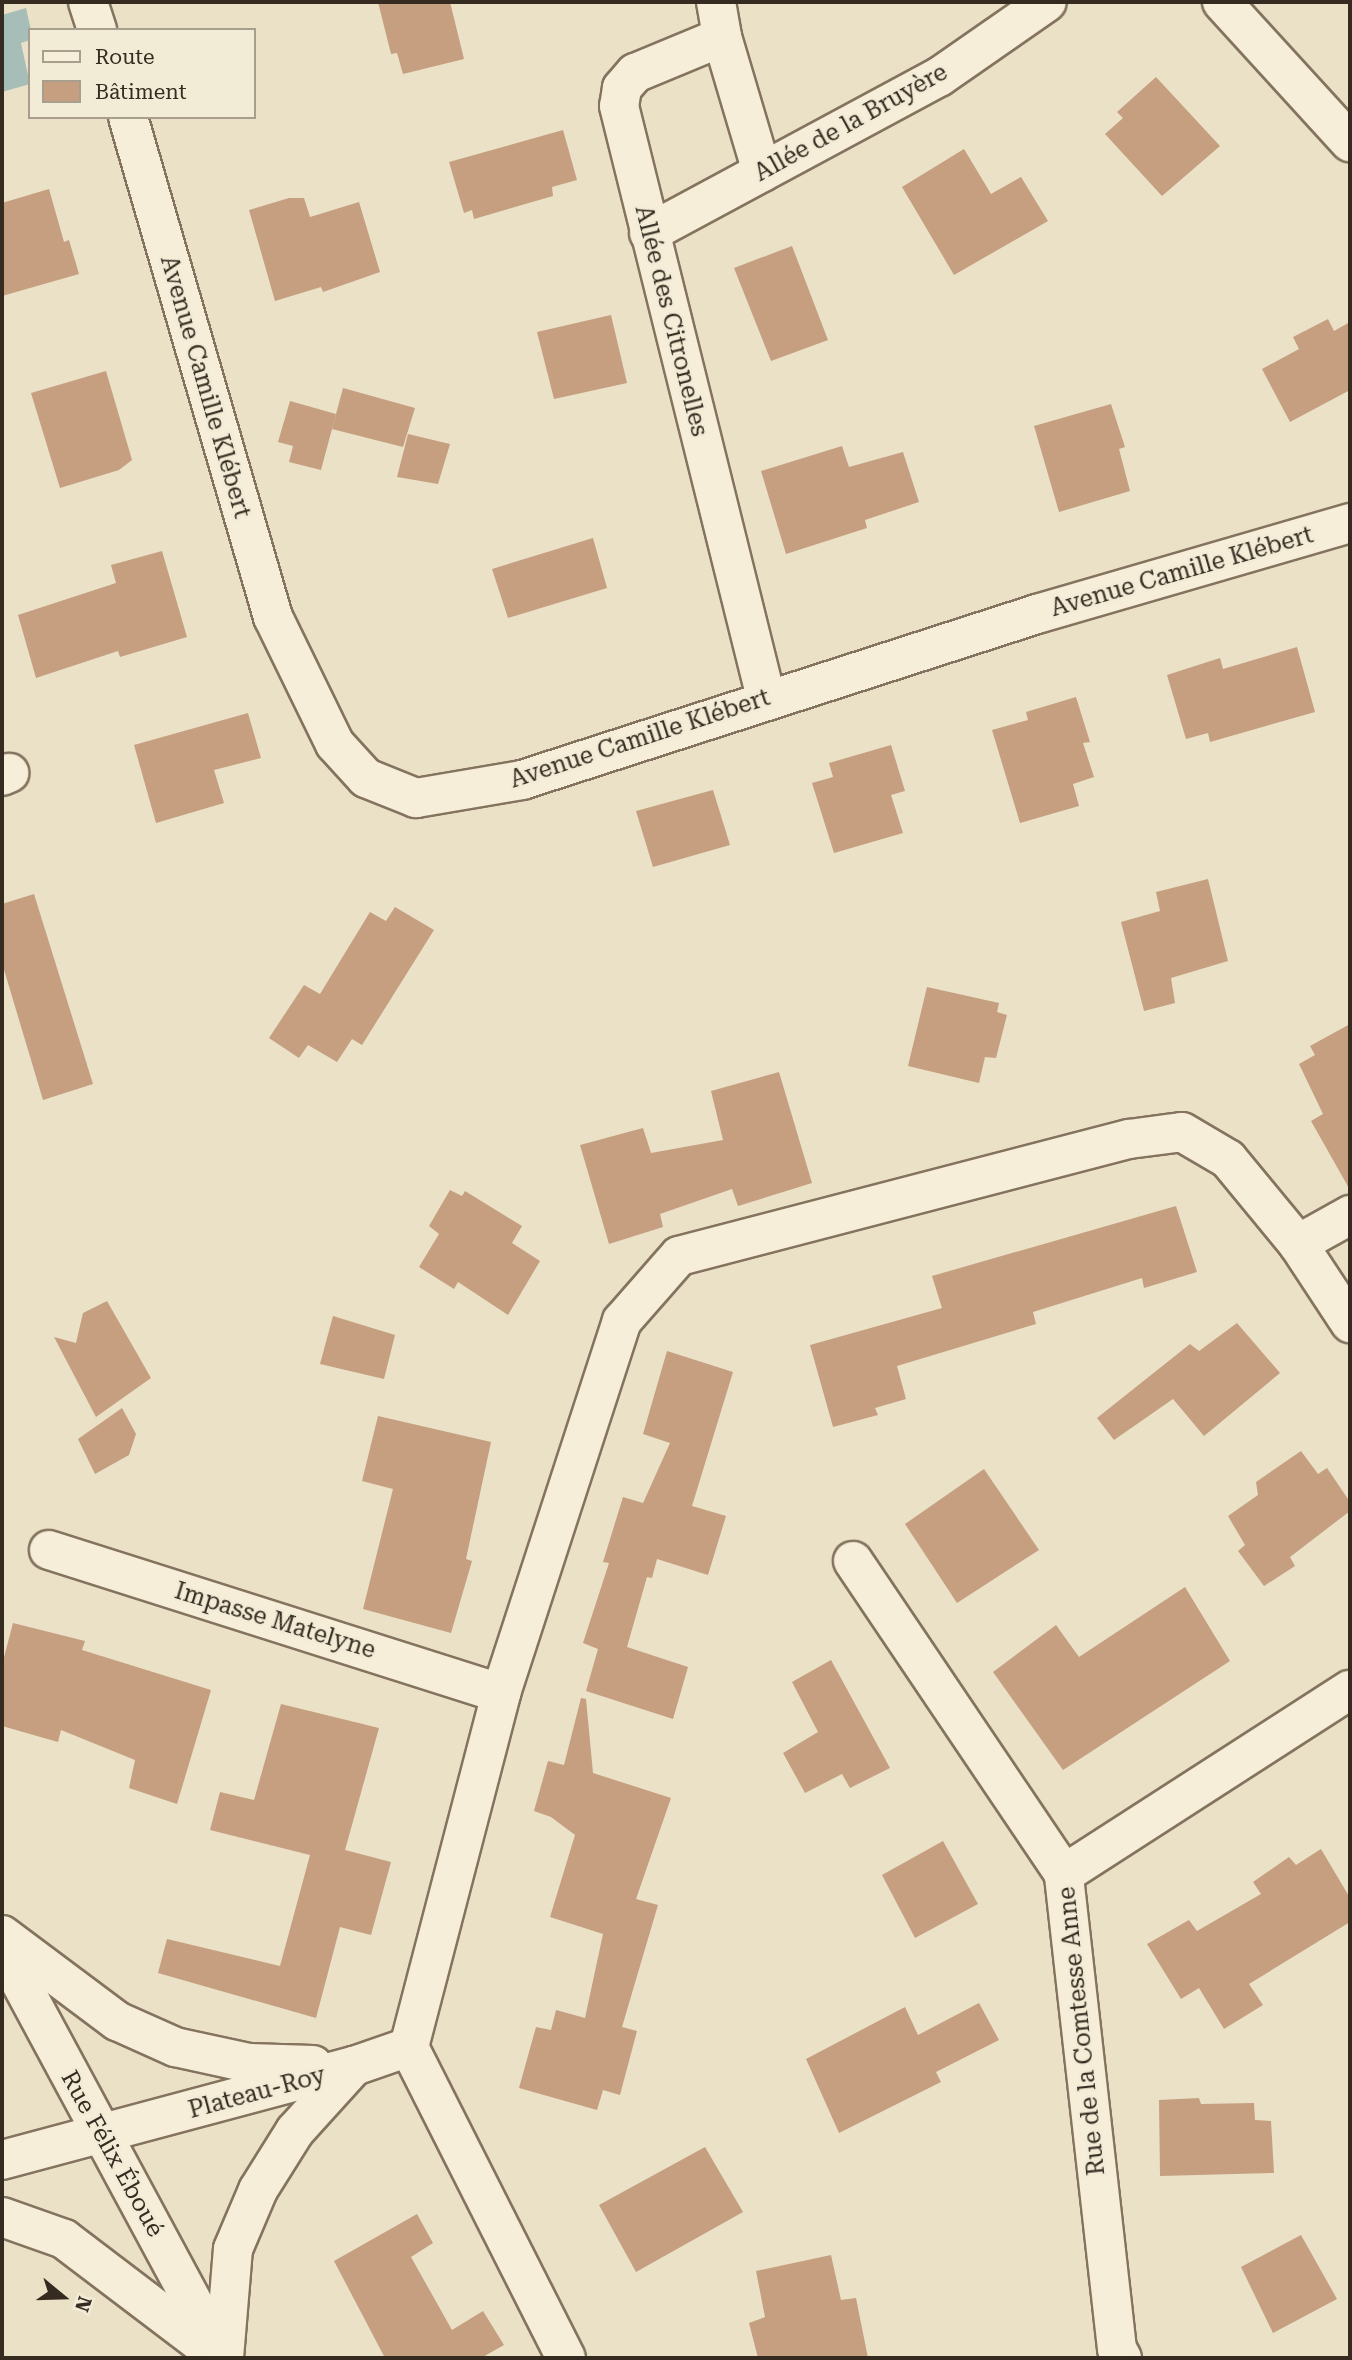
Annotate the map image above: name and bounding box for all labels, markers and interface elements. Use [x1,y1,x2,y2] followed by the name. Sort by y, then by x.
[28,28,256,119] legend
[95,45,154,69] text: Route
[749,58,953,188] street label: Allée de la Bruyère
[95,80,187,104] text: Bâtiment
[628,203,714,439] street label: Allée des Citronelles
[154,252,256,522] street label: Avenue Camille Klébert
[1047,521,1317,623] street label: Avenue Camille Klébert
[506,683,774,795] street label: Avenue Camille Klébert
[171,1577,379,1665] street label: Impasse Matelyne
[1053,1885,1111,2177] street label: Rue de la Comtesse Anne
[185,2061,329,2125] street label: Plateau-Roy
[54,2066,170,2242] street label: Rue Félix Éboué
[28,2262,98,2332] north arrow
[70,2293,97,2315] text: N

